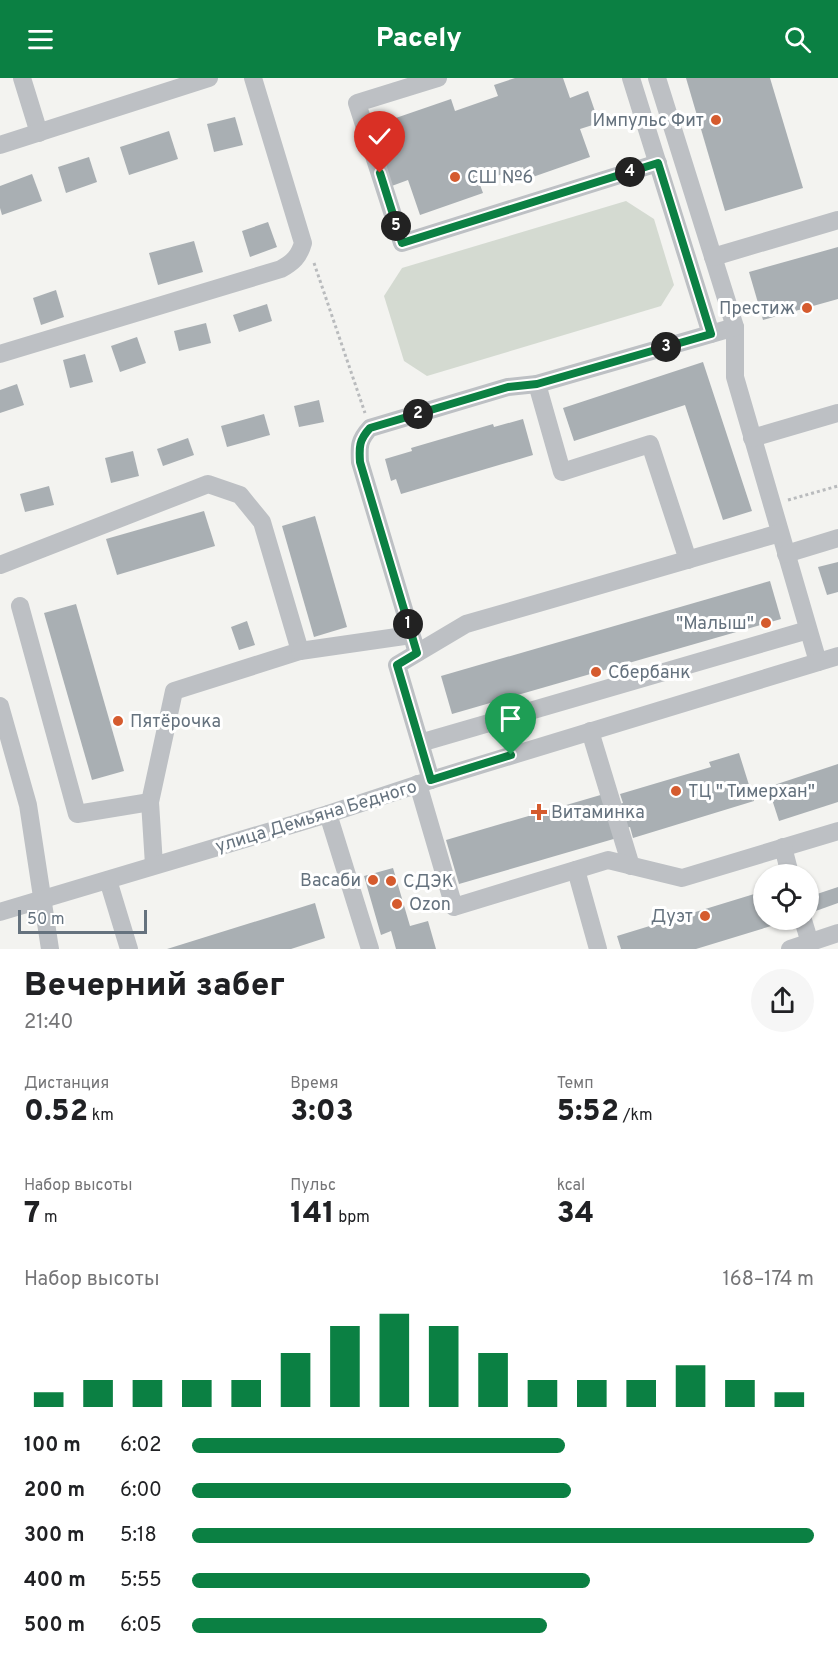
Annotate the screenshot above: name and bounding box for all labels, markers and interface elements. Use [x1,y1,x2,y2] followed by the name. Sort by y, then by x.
[376,22,462,56] text: Pacely
[24,23,57,56] icon: menu
[781,23,814,56] icon: search
[592,110,704,133] place label: Импульс Фит
[354,111,405,173] pin
[709,113,723,127] marker: Импульс Фит
[363,120,396,153] icon: check
[615,157,645,187] pin: 4
[625,162,635,182] text: 4
[467,167,533,190] place label: СШ №6
[448,170,462,184] marker: СШ №6
[381,211,411,241] pin: 5
[391,216,401,236] text: 5
[719,298,795,321] place label: Престиж
[800,301,814,315] marker: Престиж
[651,332,681,362] pin: 3
[661,337,671,357] text: 3
[403,399,433,429] pin: 2
[413,404,423,424] text: 2
[393,609,423,639] pin: 1
[676,613,754,636] place label: "Малыш"
[405,614,411,634] text: 1
[759,616,773,630] marker: "Малыш"
[608,662,691,685] place label: Сбербанк
[589,665,603,679] marker: Сбербанк
[485,693,536,755] pin
[494,702,527,735] icon: arrive
[130,711,221,734] place label: Пятёрочка
[111,714,125,728] marker: Пятёрочка
[213,776,420,859] street label: улица Демьяна Бедного
[688,781,815,804] place label: ТЦ " Тимерхан"
[669,784,683,798] marker: ТЦ " Тимерхан"
[551,802,645,825] place label: Витаминка
[532,805,546,819] marker: Витаминка
[753,864,819,930] map controls
[753,864,819,930] button: locate
[300,870,361,893] place label: Васаби
[403,871,454,894] place label: СДЭК
[366,873,380,887] marker: Васаби
[384,874,398,888] marker: СДЭК
[409,894,451,917] place label: Ozon
[390,897,404,911] marker: Ozon
[651,906,693,929] place label: Дуэт
[18,907,147,935] scale bar
[698,909,712,923] marker: Дуэт
[27,910,65,930] text: 50 m
[24,966,285,1008] text: Вечерний забег
[751,969,814,1032] button: share
[24,1010,73,1036] text: 21:40
[24,1074,109,1094] text: Дистанция
[290,1074,338,1094] text: Время
[557,1074,594,1094] text: Темп
[24,1094,88,1131] text: 0.52
[290,1094,354,1131] text: 3:03
[557,1094,619,1131] text: 5:52
[88,1106,114,1126] text: km
[619,1106,653,1126] text: /km
[24,1176,132,1196] text: Набор высоты
[290,1176,336,1196] text: Пульс
[557,1176,585,1196] text: kcal
[24,1196,40,1233] text: 7
[290,1196,335,1233] text: 141
[557,1196,594,1233] text: 34
[40,1208,58,1228] text: m
[335,1208,370,1228] text: bpm
[24,1267,160,1293] text: Набор высоты
[722,1267,814,1293] text: 168–174 m
[24,1433,81,1459] text: 100 m
[120,1433,162,1459] text: 6:02
[24,1478,85,1504] text: 200 m
[120,1478,162,1504] text: 6:00
[24,1523,85,1549] text: 300 m
[120,1523,157,1549] text: 5:18
[24,1568,86,1594] text: 400 m
[120,1568,162,1594] text: 5:55
[24,1613,85,1639] text: 500 m
[120,1613,162,1639] text: 6:05

